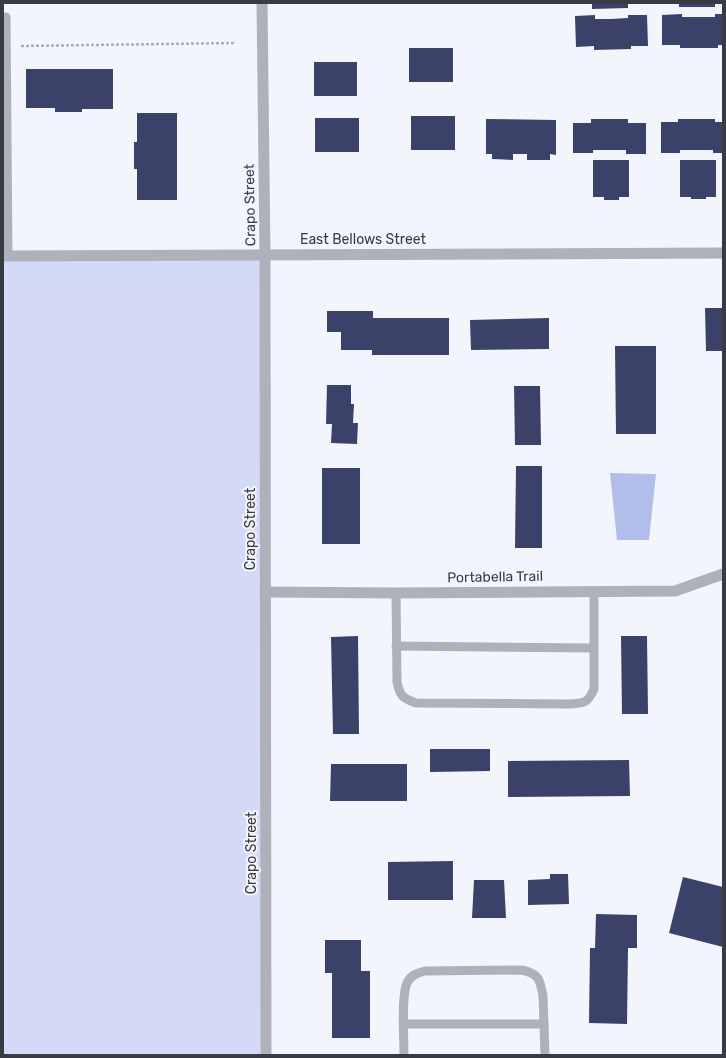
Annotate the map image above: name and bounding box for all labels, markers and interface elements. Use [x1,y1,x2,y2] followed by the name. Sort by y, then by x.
[241,163,259,246] street label: Crapo Street
[300,231,427,248] street label: East Bellows Street
[242,487,259,570] street label: Crapo Street
[447,568,543,586] street label: Portabella Trail
[243,811,260,894] street label: Crapo Street

